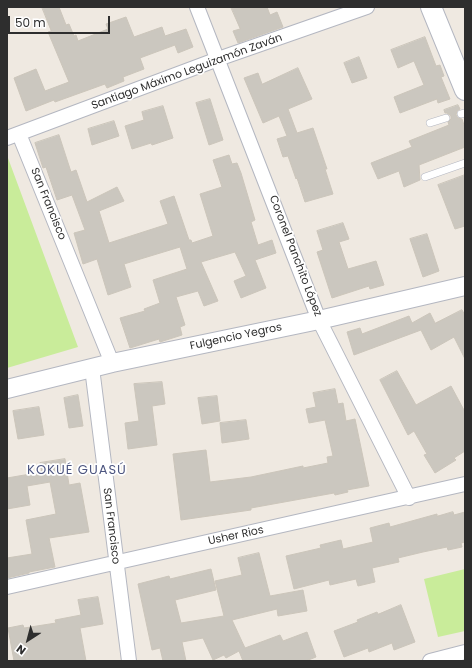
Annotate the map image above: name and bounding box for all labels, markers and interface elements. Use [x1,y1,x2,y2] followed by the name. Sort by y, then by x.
[10,8,112,34] scale bar
[15,14,46,31] text: 50 m
[90,31,284,113] street label: Santiago Máximo Leguizamón Zaván
[27,166,69,242] street label: San Francisco
[266,194,324,318] street label: Coronel Panchito López
[189,321,283,353] street label: Fulgencio Yegros
[27,463,127,479] district label: KOKUÉ GUASÚ
[100,487,122,565] street label: San Francisco
[207,524,265,548] street label: Usher Rios
[8,620,48,660] north arrow
[13,641,29,659] text: N

